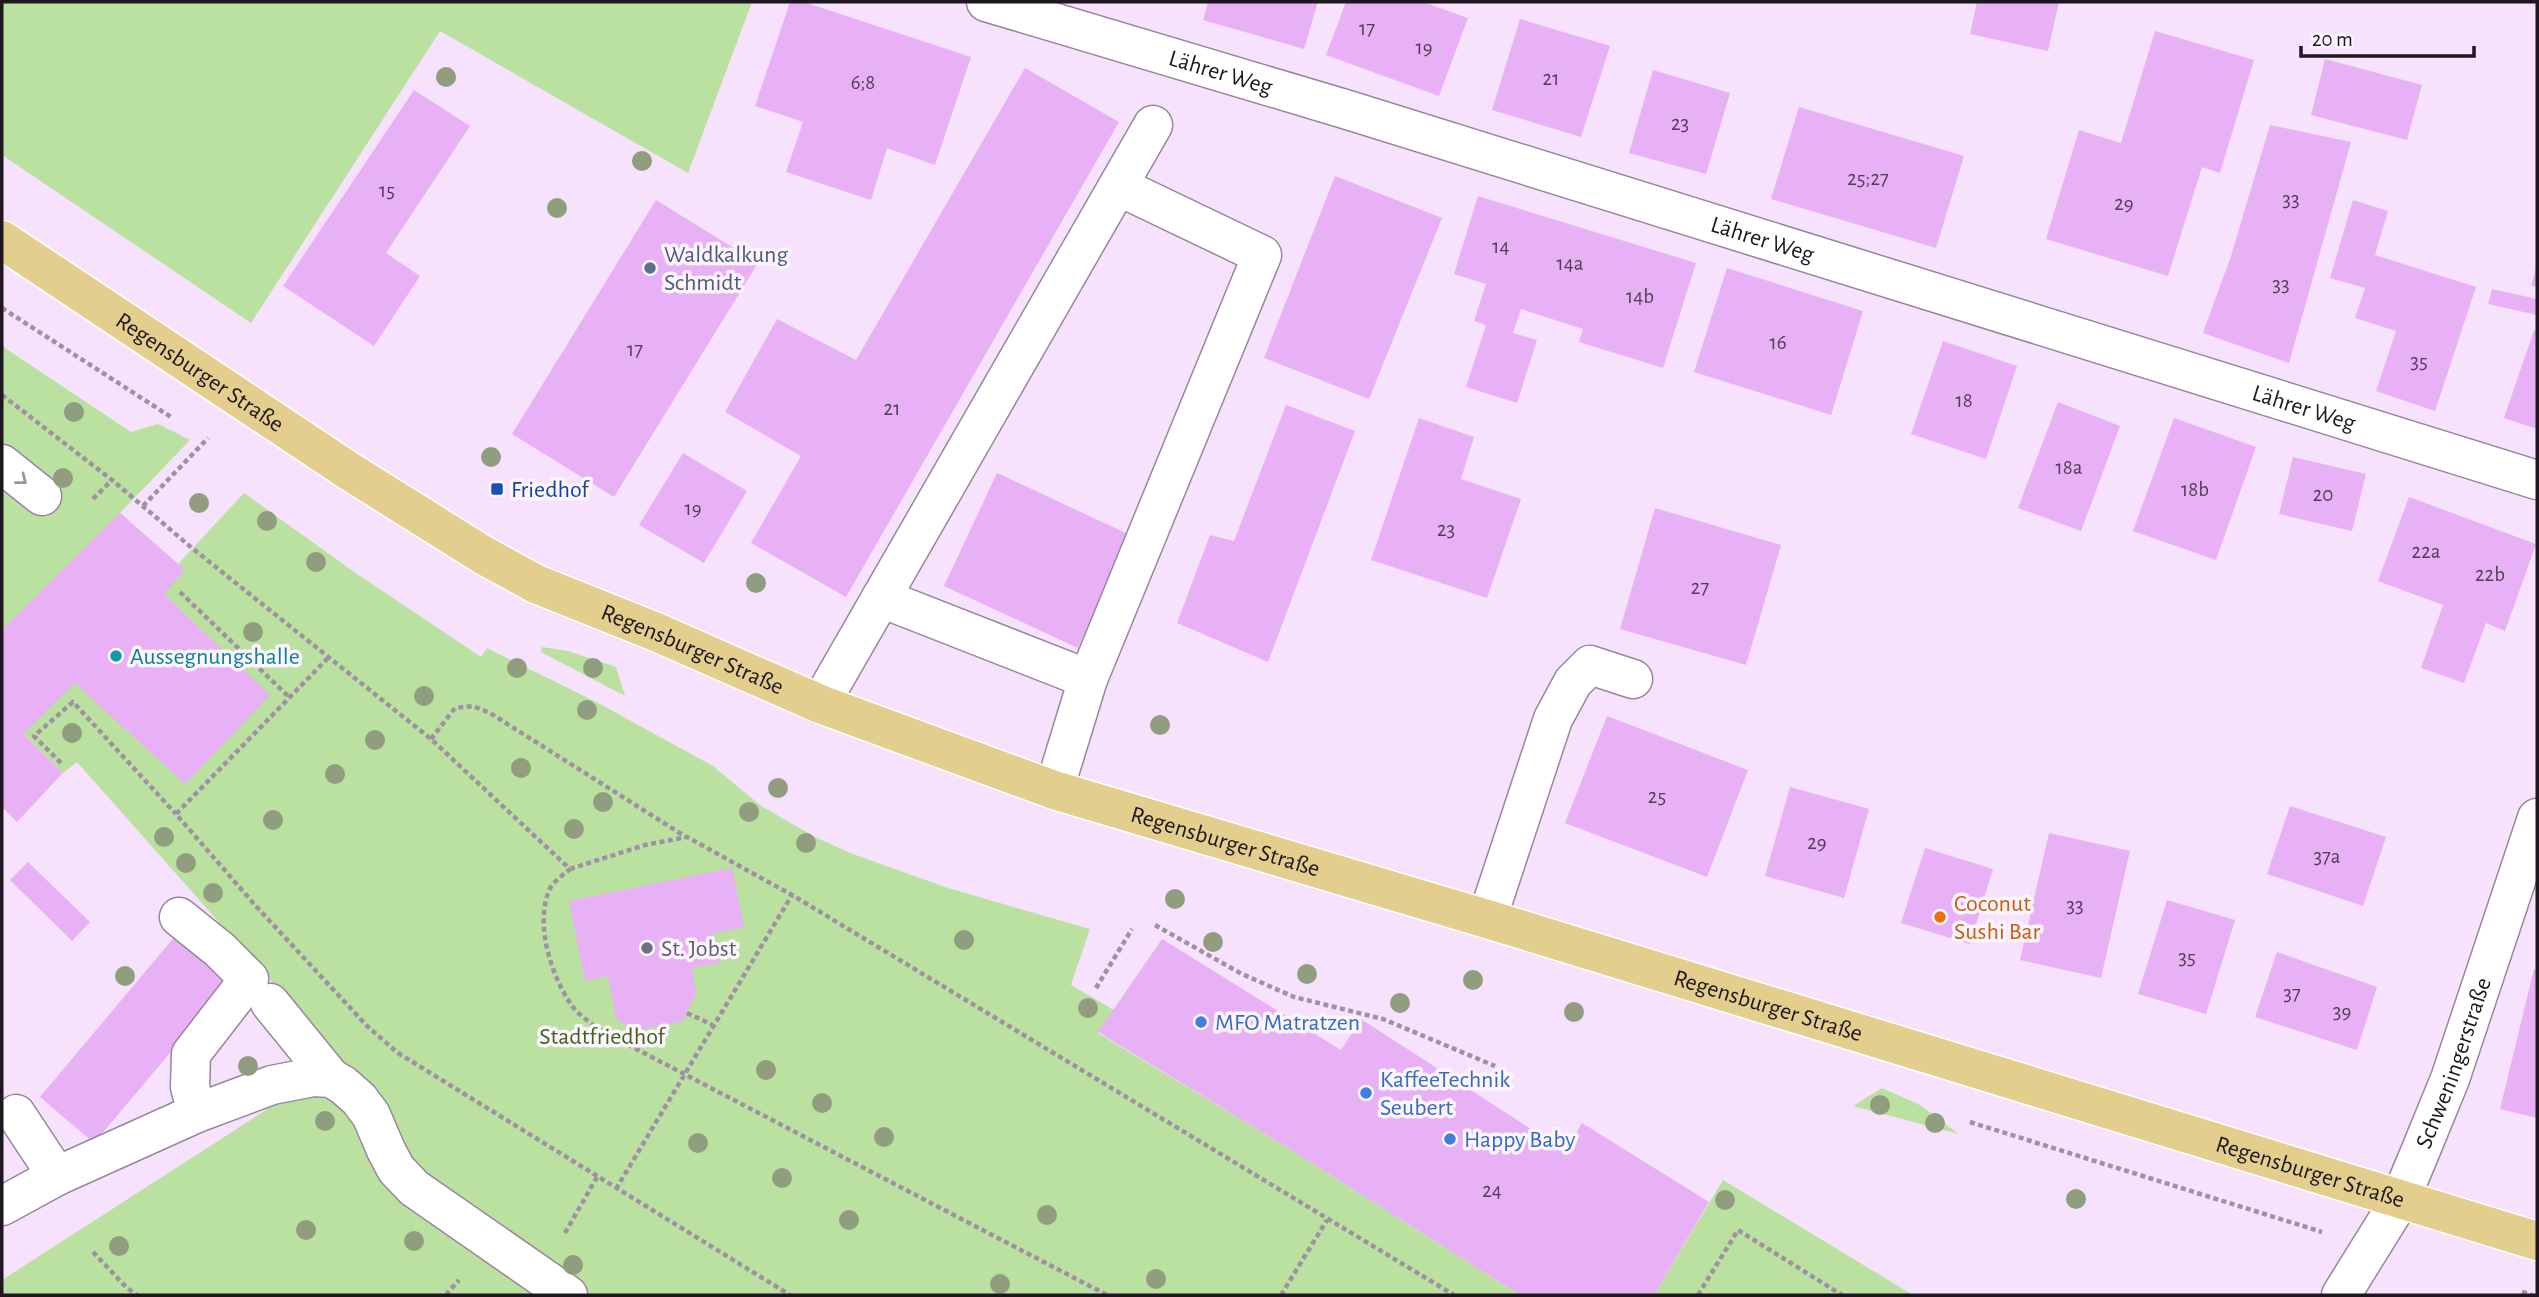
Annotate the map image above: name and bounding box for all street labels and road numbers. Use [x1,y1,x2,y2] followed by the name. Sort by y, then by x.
[1166,46,1275,100] street label: Lährer Weg
[1708,213,1817,267] street label: Lährer Weg
[111,308,288,437] street label: Regensburger Straße
[2249,381,2359,436] street label: Lährer Weg
[598,600,787,700] street label: Regensburger Straße
[1128,803,1323,882] street label: Regensburger Straße
[1671,966,1865,1046] street label: Regensburger Straße
[2412,975,2496,1152] street label: Schweningerstraße
[2213,1132,2407,1213] street label: Regensburger Straße

